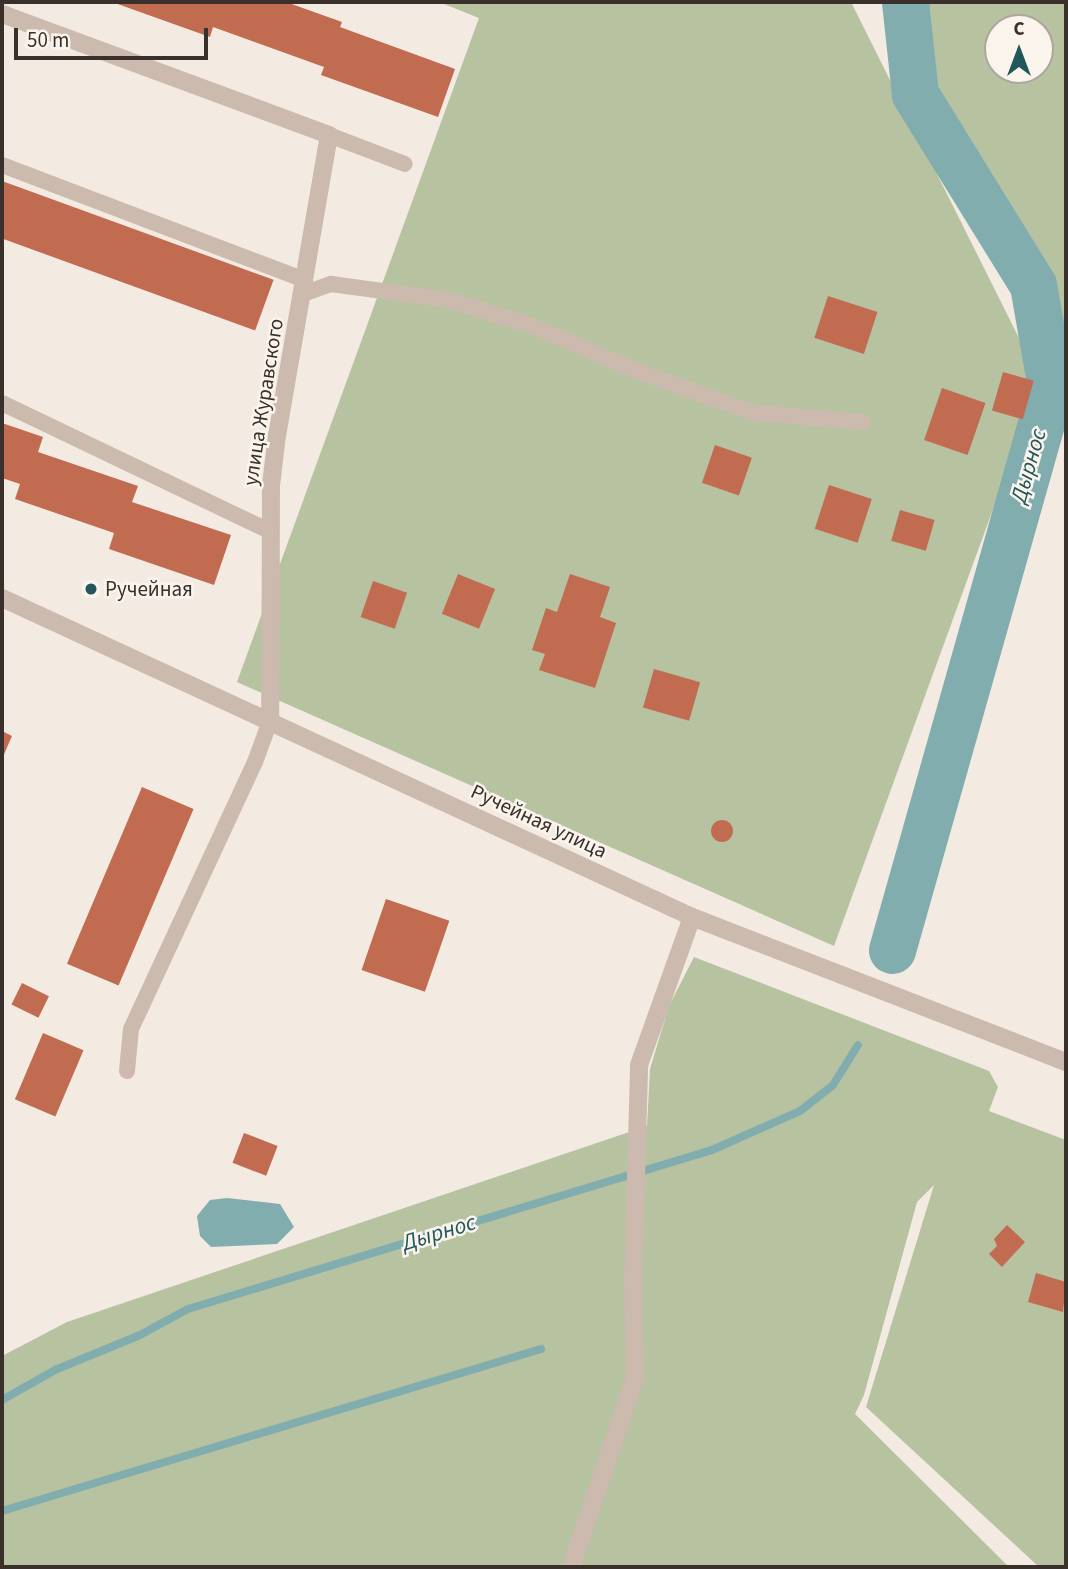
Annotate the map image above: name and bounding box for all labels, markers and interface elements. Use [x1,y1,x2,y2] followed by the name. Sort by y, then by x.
[18,14,212,58] scale bar
[984,14,1054,84] north arrow
[1013,16,1025,43] text: С
[27,25,69,55] text: 50 m
[237,317,289,487] street label: улица Журавского
[1005,426,1053,506] water label: Дырнос
[105,576,193,602] place label: Ручейная
[83,581,99,597] marker: Ручейная
[467,778,611,864] street label: Ручейная улица
[399,1209,479,1257] water label: Дырнос

